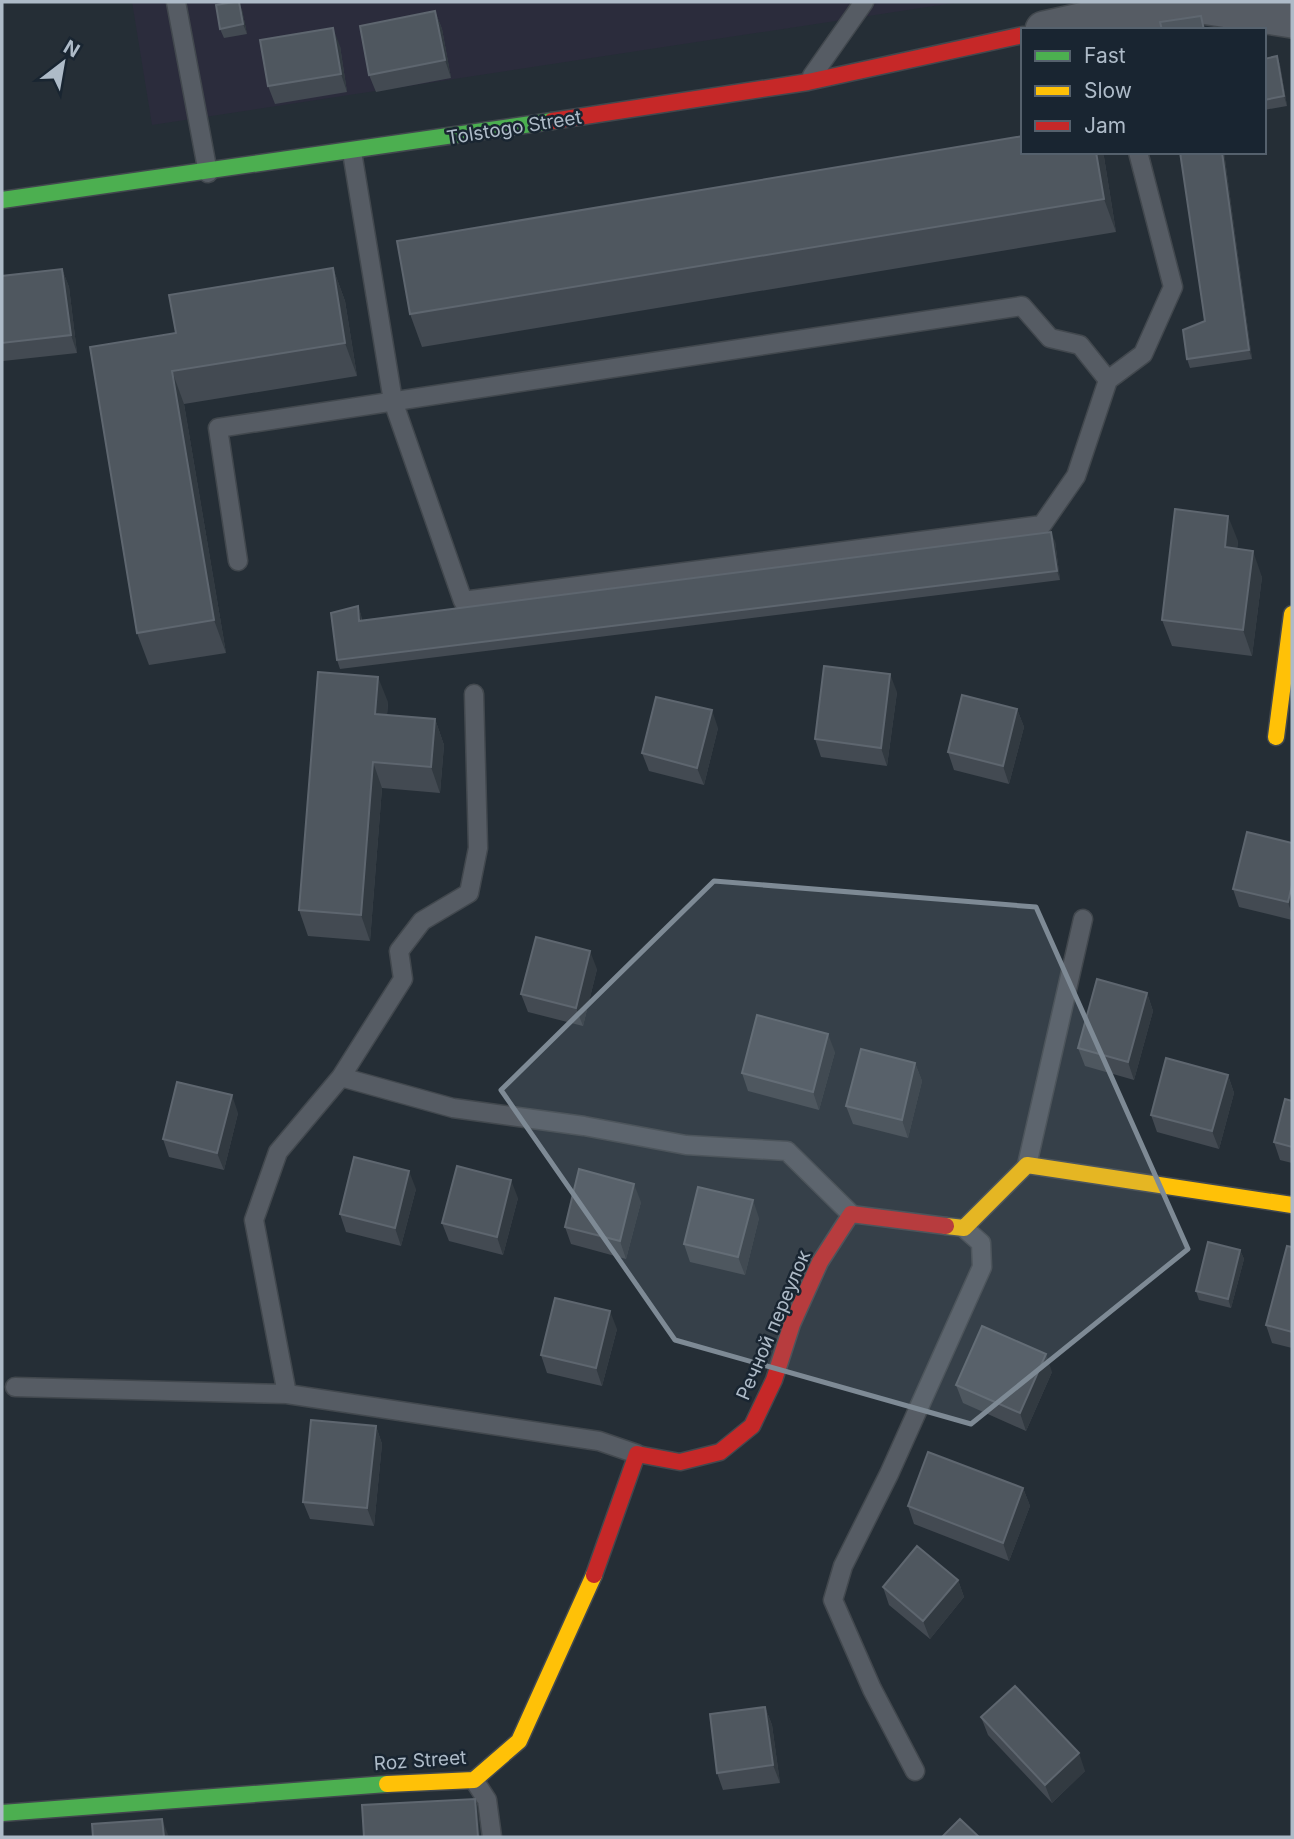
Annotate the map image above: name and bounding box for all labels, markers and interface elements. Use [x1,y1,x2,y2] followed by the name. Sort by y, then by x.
[28,28,98,98] north arrow
[1021,28,1266,154] legend
[59,35,84,62] text: N
[1084,43,1126,68] text: Fast
[1084,78,1132,103] text: Slow
[445,105,583,150] street label: Tolstogo Street
[1084,113,1126,138] text: Jam
[732,1246,816,1404] street label: Речной переулок
[373,1746,467,1775] street label: Roz Street

